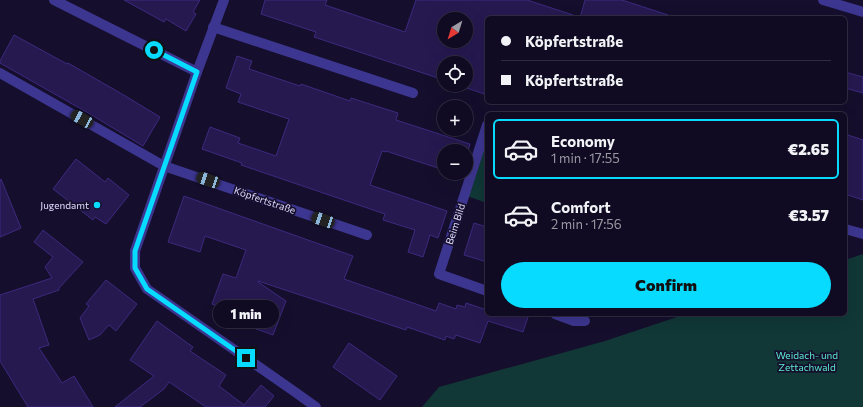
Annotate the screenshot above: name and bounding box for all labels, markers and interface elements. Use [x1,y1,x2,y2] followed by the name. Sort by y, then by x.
[437,12,473,48] north arrow
[437,12,473,180] map controls
[525,32,623,50] text: Köpfertstraße
[145,41,163,59] route start
[437,56,473,92] button: locate
[525,71,623,89] text: Köpfertstraße
[437,100,473,136] button: +
[69,108,95,130] car
[503,131,539,167] icon: car
[551,132,615,150] text: Economy
[788,140,829,158] text: €2.65
[437,144,473,180] button: −
[551,150,620,166] text: 1 min · 17:55
[195,170,221,190] car
[233,184,297,216] street label: Köpfertstraße
[503,197,539,233] icon: car
[551,198,611,216] text: Comfort
[40,199,89,211] place label: Jugendamt
[92,200,102,210] marker: Jugendamt
[443,202,467,246] street label: Beim Bild
[788,206,829,224] text: €3.57
[310,210,336,230] car
[551,216,622,232] text: 2 min · 17:56
[501,262,831,308] button: Confirm
[213,300,279,328] callout: 1 min
[230,306,262,322] text: 1 min
[237,349,255,367] route end
[776,349,838,373] park label: Weidach- und Zettachwald

